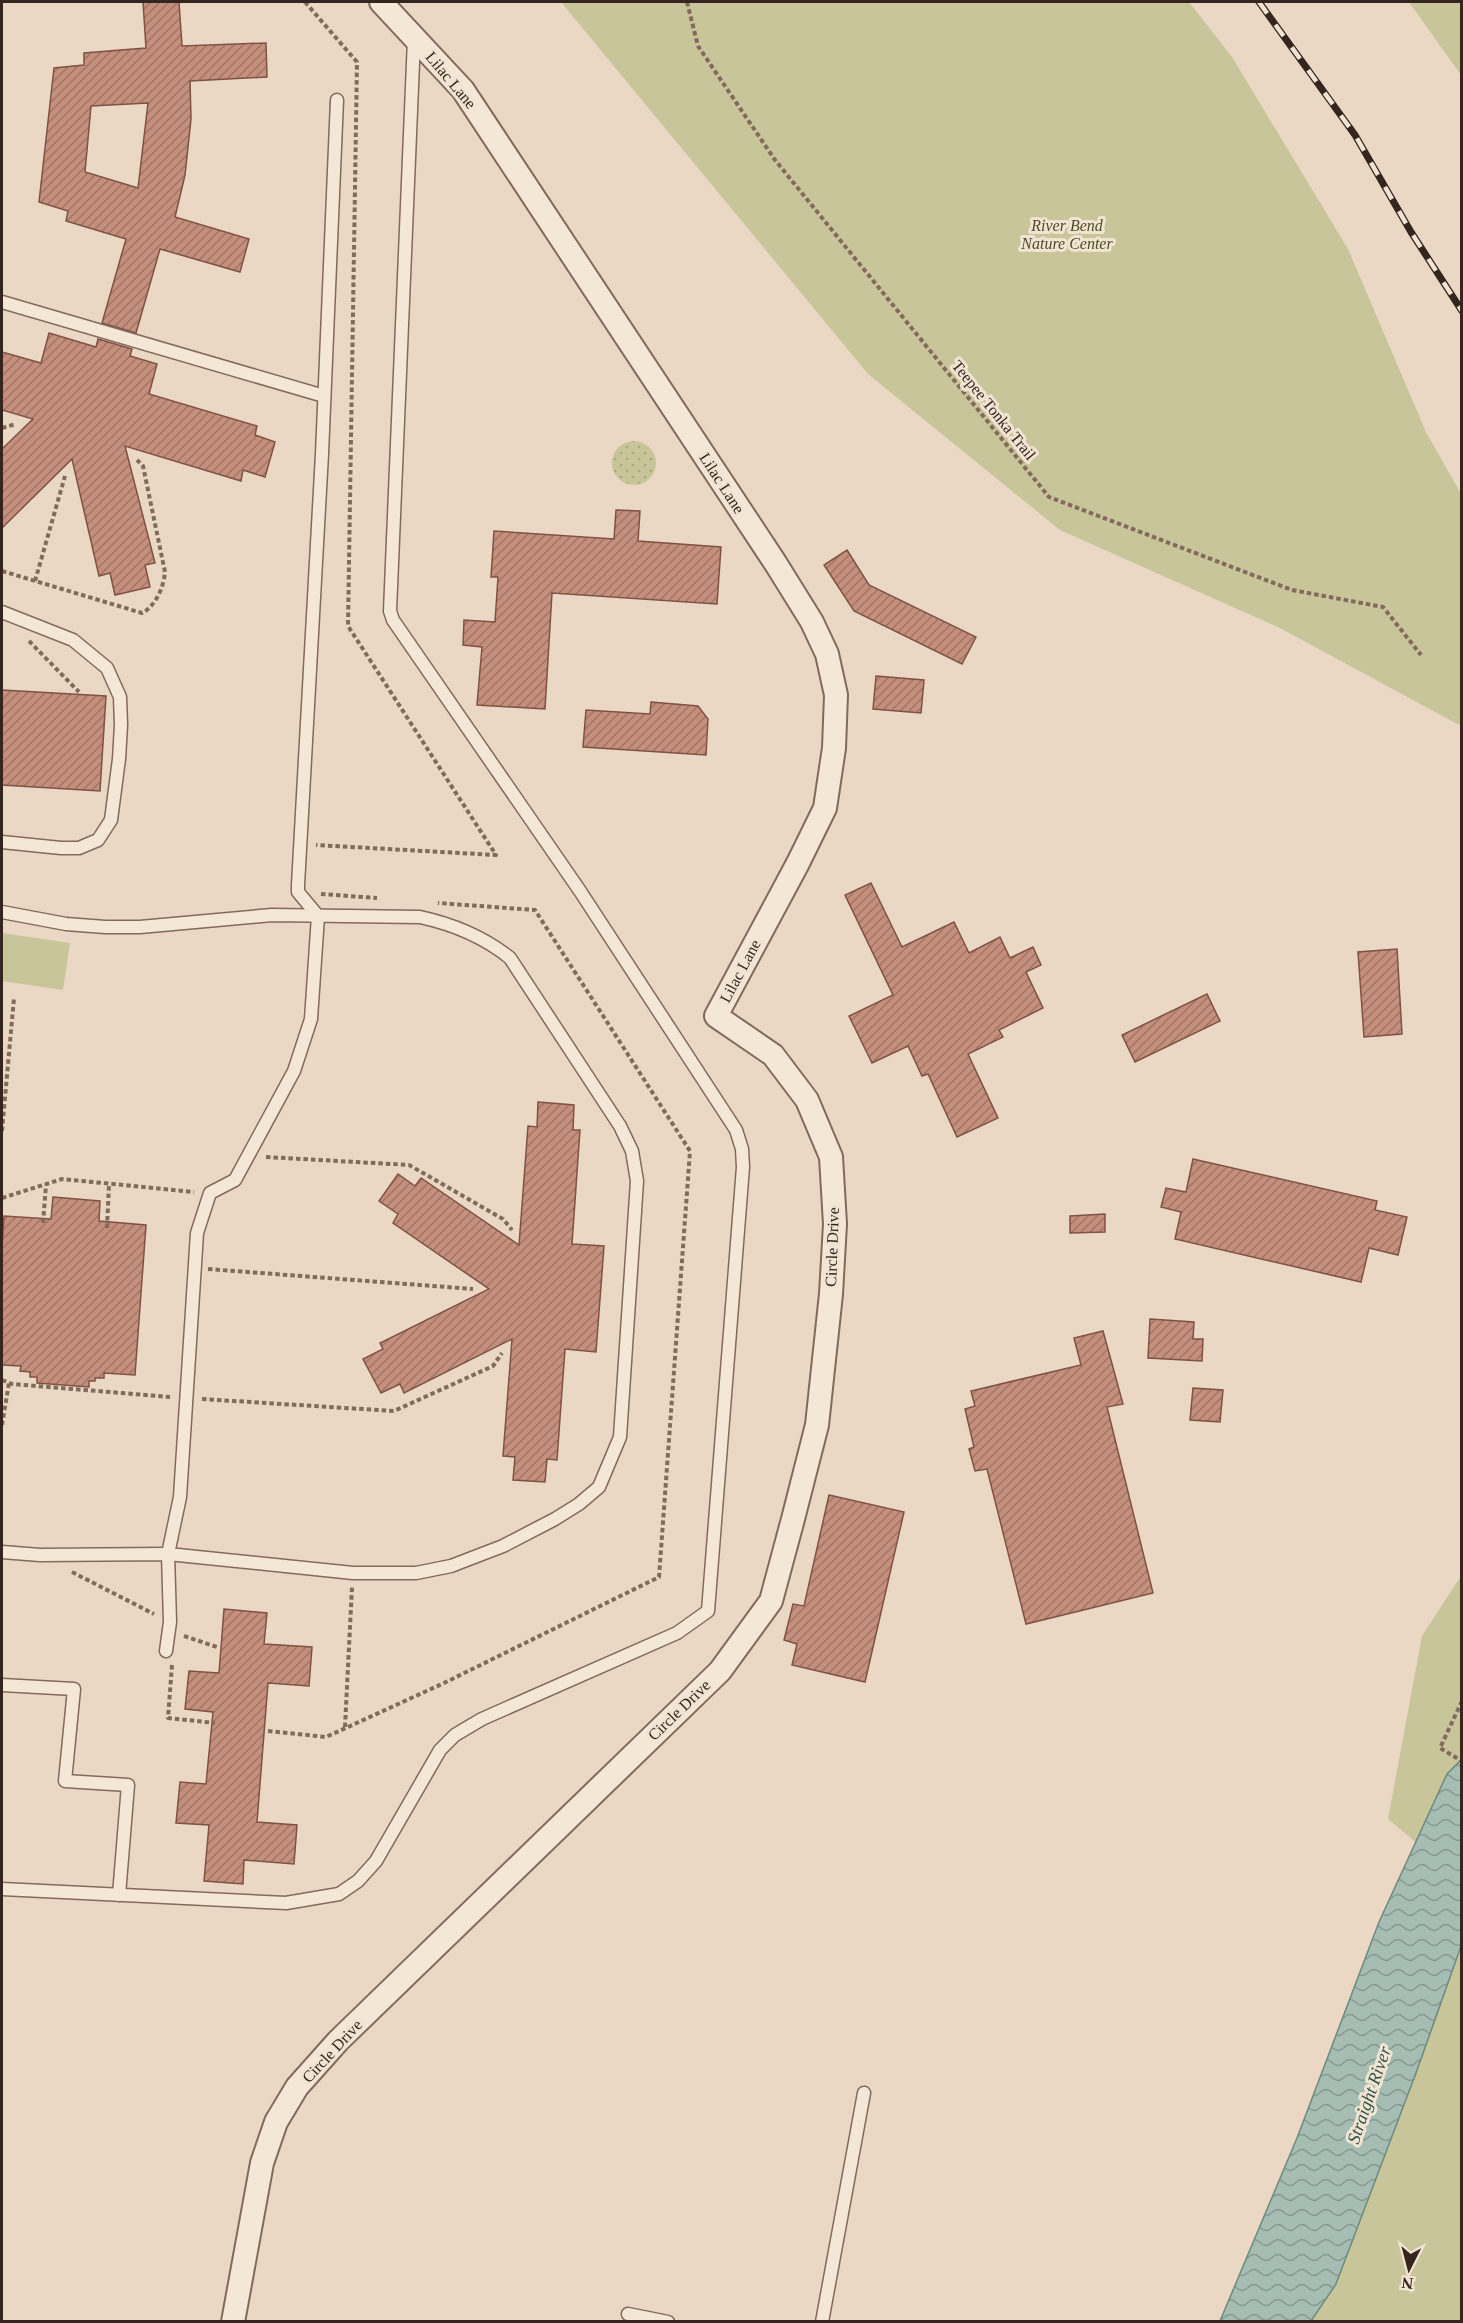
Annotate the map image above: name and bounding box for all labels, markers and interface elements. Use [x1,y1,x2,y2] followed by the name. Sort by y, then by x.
[422,48,480,112] street label: Lilac Lane
[1020,217,1113,252] park label: River Bend Nature Center
[948,357,1040,464] street label: Teepee Tonka Trail
[696,450,748,516] street label: Lilac Lane
[716,937,764,1005] street label: Lilac Lane
[822,1207,842,1287] street label: Circle Drive
[644,1676,714,1744] street label: Circle Drive
[299,2016,365,2086] street label: Circle Drive
[1343,2043,1395,2146] water label: Straight River
[1379,2239,1439,2299] north arrow
[1400,2274,1414,2292] text: N

